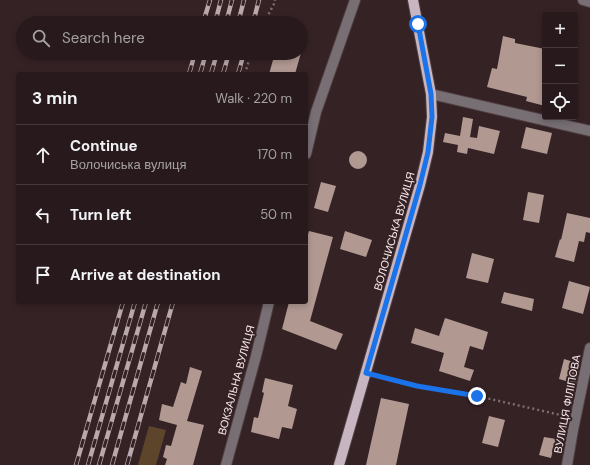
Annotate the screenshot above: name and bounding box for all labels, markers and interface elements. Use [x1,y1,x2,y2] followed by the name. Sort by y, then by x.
[542,12,578,120] map controls
[542,12,578,48] button: +
[409,15,427,33] route start
[16,16,308,60] search box
[30,27,52,49] icon: search
[62,28,145,48] text: Search here
[542,48,578,84] button: −
[542,84,578,120] button: locate
[32,87,77,109] text: 3 min
[215,90,292,107] text: Walk · 220 m
[70,136,138,156] text: Continue
[32,144,54,166] icon: ahead
[257,146,292,163] text: 170 m
[70,156,186,173] text: Волочиська вулиця
[370,170,418,292] street label: ВОЛОЧИСЬКА ВУЛИЦЯ
[32,204,54,226] icon: left
[70,205,131,225] text: Turn left
[260,206,292,223] text: 50 m
[32,264,54,286] icon: arrive
[70,265,221,285] text: Arrive at destination
[215,323,257,437] street label: ВОКЗАЛЬНА ВУЛИЦЯ
[551,353,584,455] street label: ВУЛИЦЯ ФІЛІПОВА
[468,387,486,405] route end

